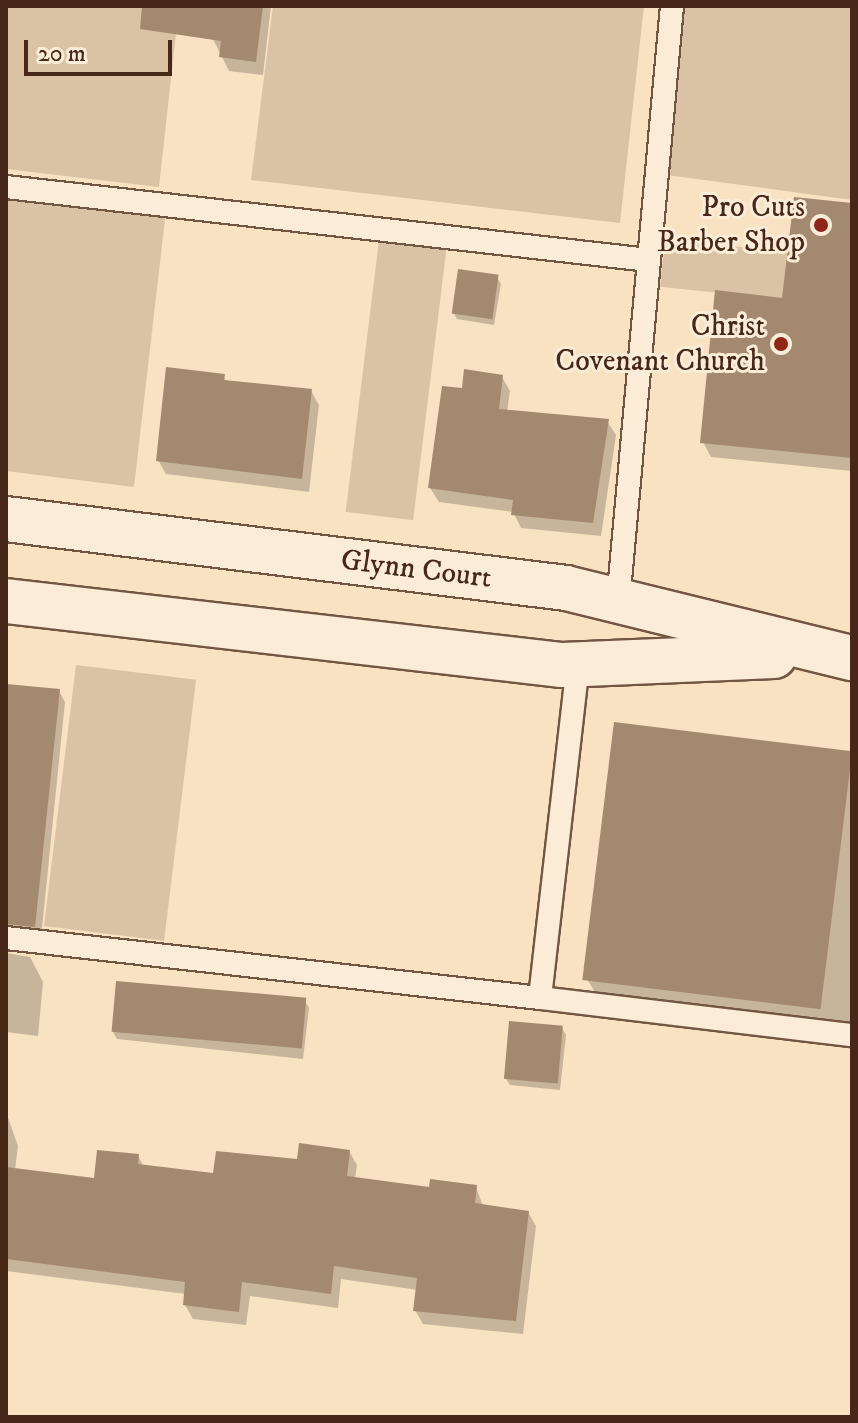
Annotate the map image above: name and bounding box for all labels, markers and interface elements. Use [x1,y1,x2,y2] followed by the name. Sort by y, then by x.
[28,24,176,74] scale bar
[38,39,86,69] text: 20 m
[657,190,805,260] place label: Pro Cuts Barber Shop
[812,216,830,234] marker: Pro Cuts Barber Shop
[555,309,765,380] place label: Christ Covenant Church
[772,335,790,353] marker: Christ Covenant Church
[339,543,493,597] street label: Glynn Court

